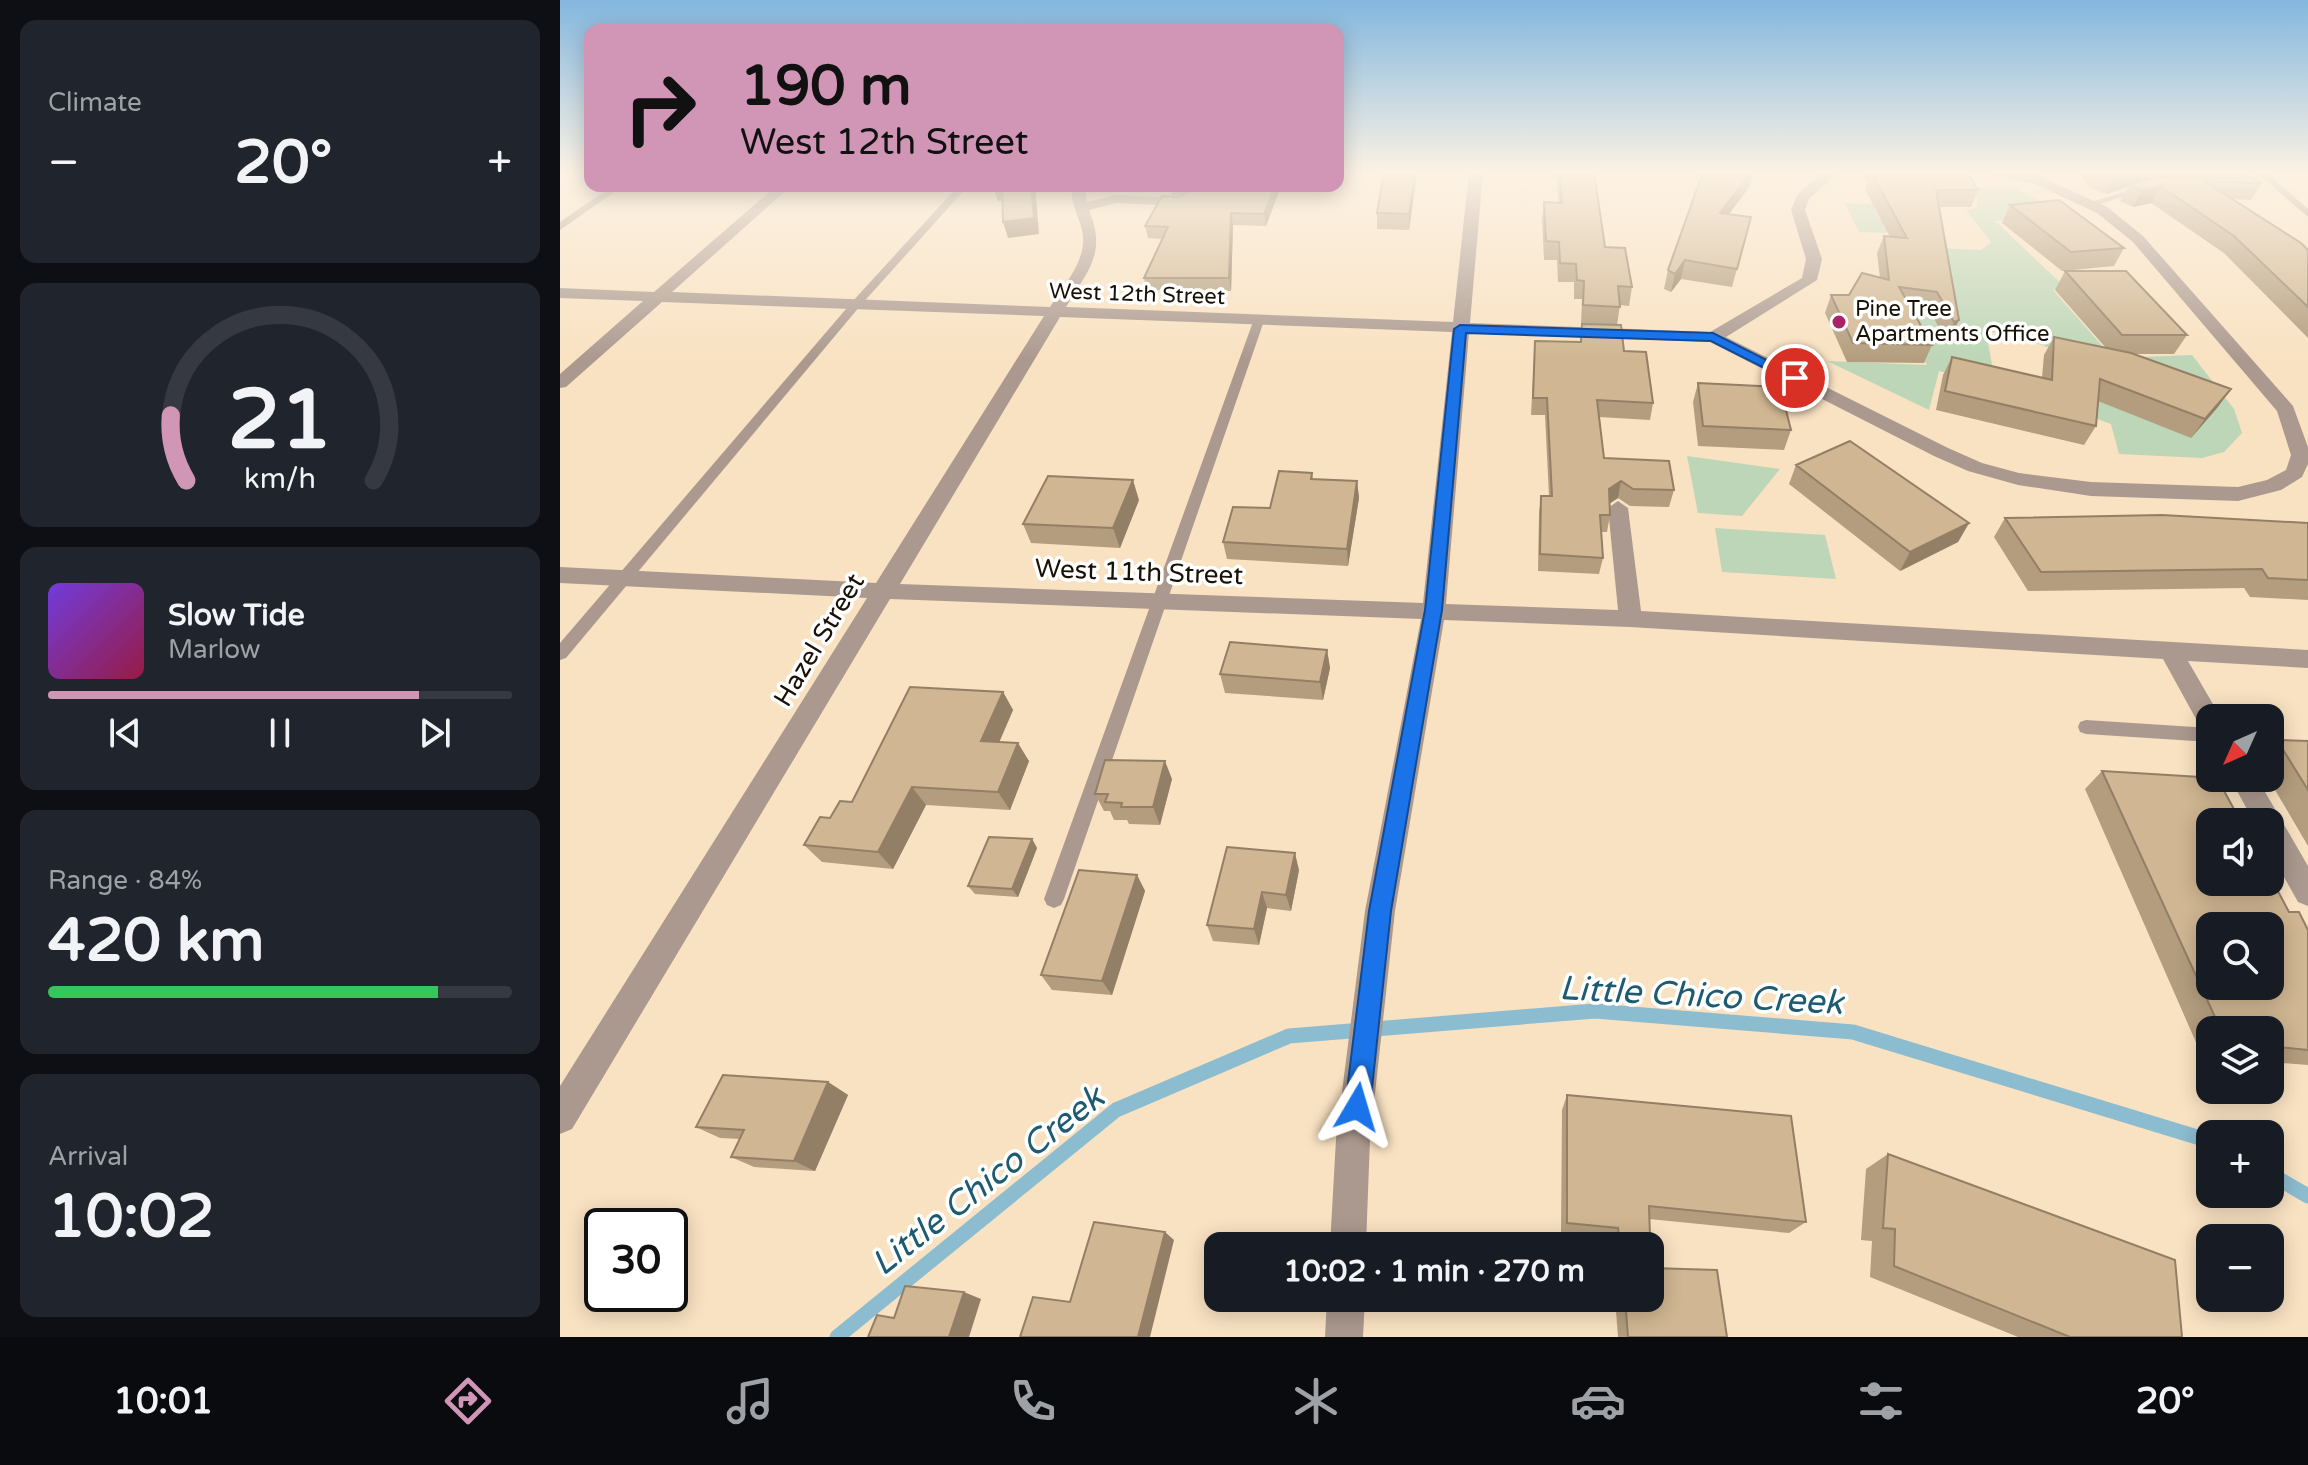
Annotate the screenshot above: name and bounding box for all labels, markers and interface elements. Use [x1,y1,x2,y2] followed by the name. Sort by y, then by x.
[740,53,911,120] text: 190 m
[608,56,712,160] icon: right
[48,87,142,118] text: Climate
[740,121,1029,164] text: West 12th Street
[234,127,332,199] text: 20°
[48,137,79,190] text: −
[487,137,512,190] text: +
[1048,278,1226,310] street label: West 12th Street
[1855,296,2049,347] place label: Pine Tree Apartments Office
[1830,313,1848,331] marker: Pine Tree Apartments Office
[1761,344,1829,412] pin
[1773,356,1817,400] icon: arrive
[228,371,332,471] text: 21
[244,462,316,496] text: km/h
[1034,553,1244,591] street label: West 11th Street
[767,568,871,712] street label: Hazel Street
[168,597,305,634] text: Slow Tide
[168,634,260,665] text: Marlow
[2196,704,2284,792] north arrow
[2196,704,2284,1312] map controls
[103,711,147,755] icon: previous
[258,711,302,755] icon: pause
[413,711,457,755] icon: next
[2196,808,2284,896] button: sound
[48,865,202,896] text: Range · 84%
[48,905,264,977] text: 420 km
[2196,912,2284,1000] button: search
[1558,968,1846,1024] water label: Little Chico Creek
[2196,1016,2284,1104] button: layers
[1315,1065,1399,1149] position arrow
[864,1076,1114,1285] water label: Little Chico Creek
[2196,1120,2284,1208] button: +
[48,1141,128,1172] text: Arrival
[48,1181,214,1253] text: 10:02
[584,1208,688,1312] speed limit sign: 30
[2196,1224,2284,1312] button: −
[1283,1253,1585,1290] text: 10:02 · 1 min · 270 m
[440,1373,496,1429] icon: directions
[722,1373,778,1429] icon: music
[1005,1373,1061,1429] icon: phone
[1288,1373,1344,1429] icon: climate
[1570,1373,1626,1429] icon: car
[1853,1373,1909,1429] icon: filters
[113,1380,213,1423] text: 10:01
[2136,1380,2195,1423] text: 20°

